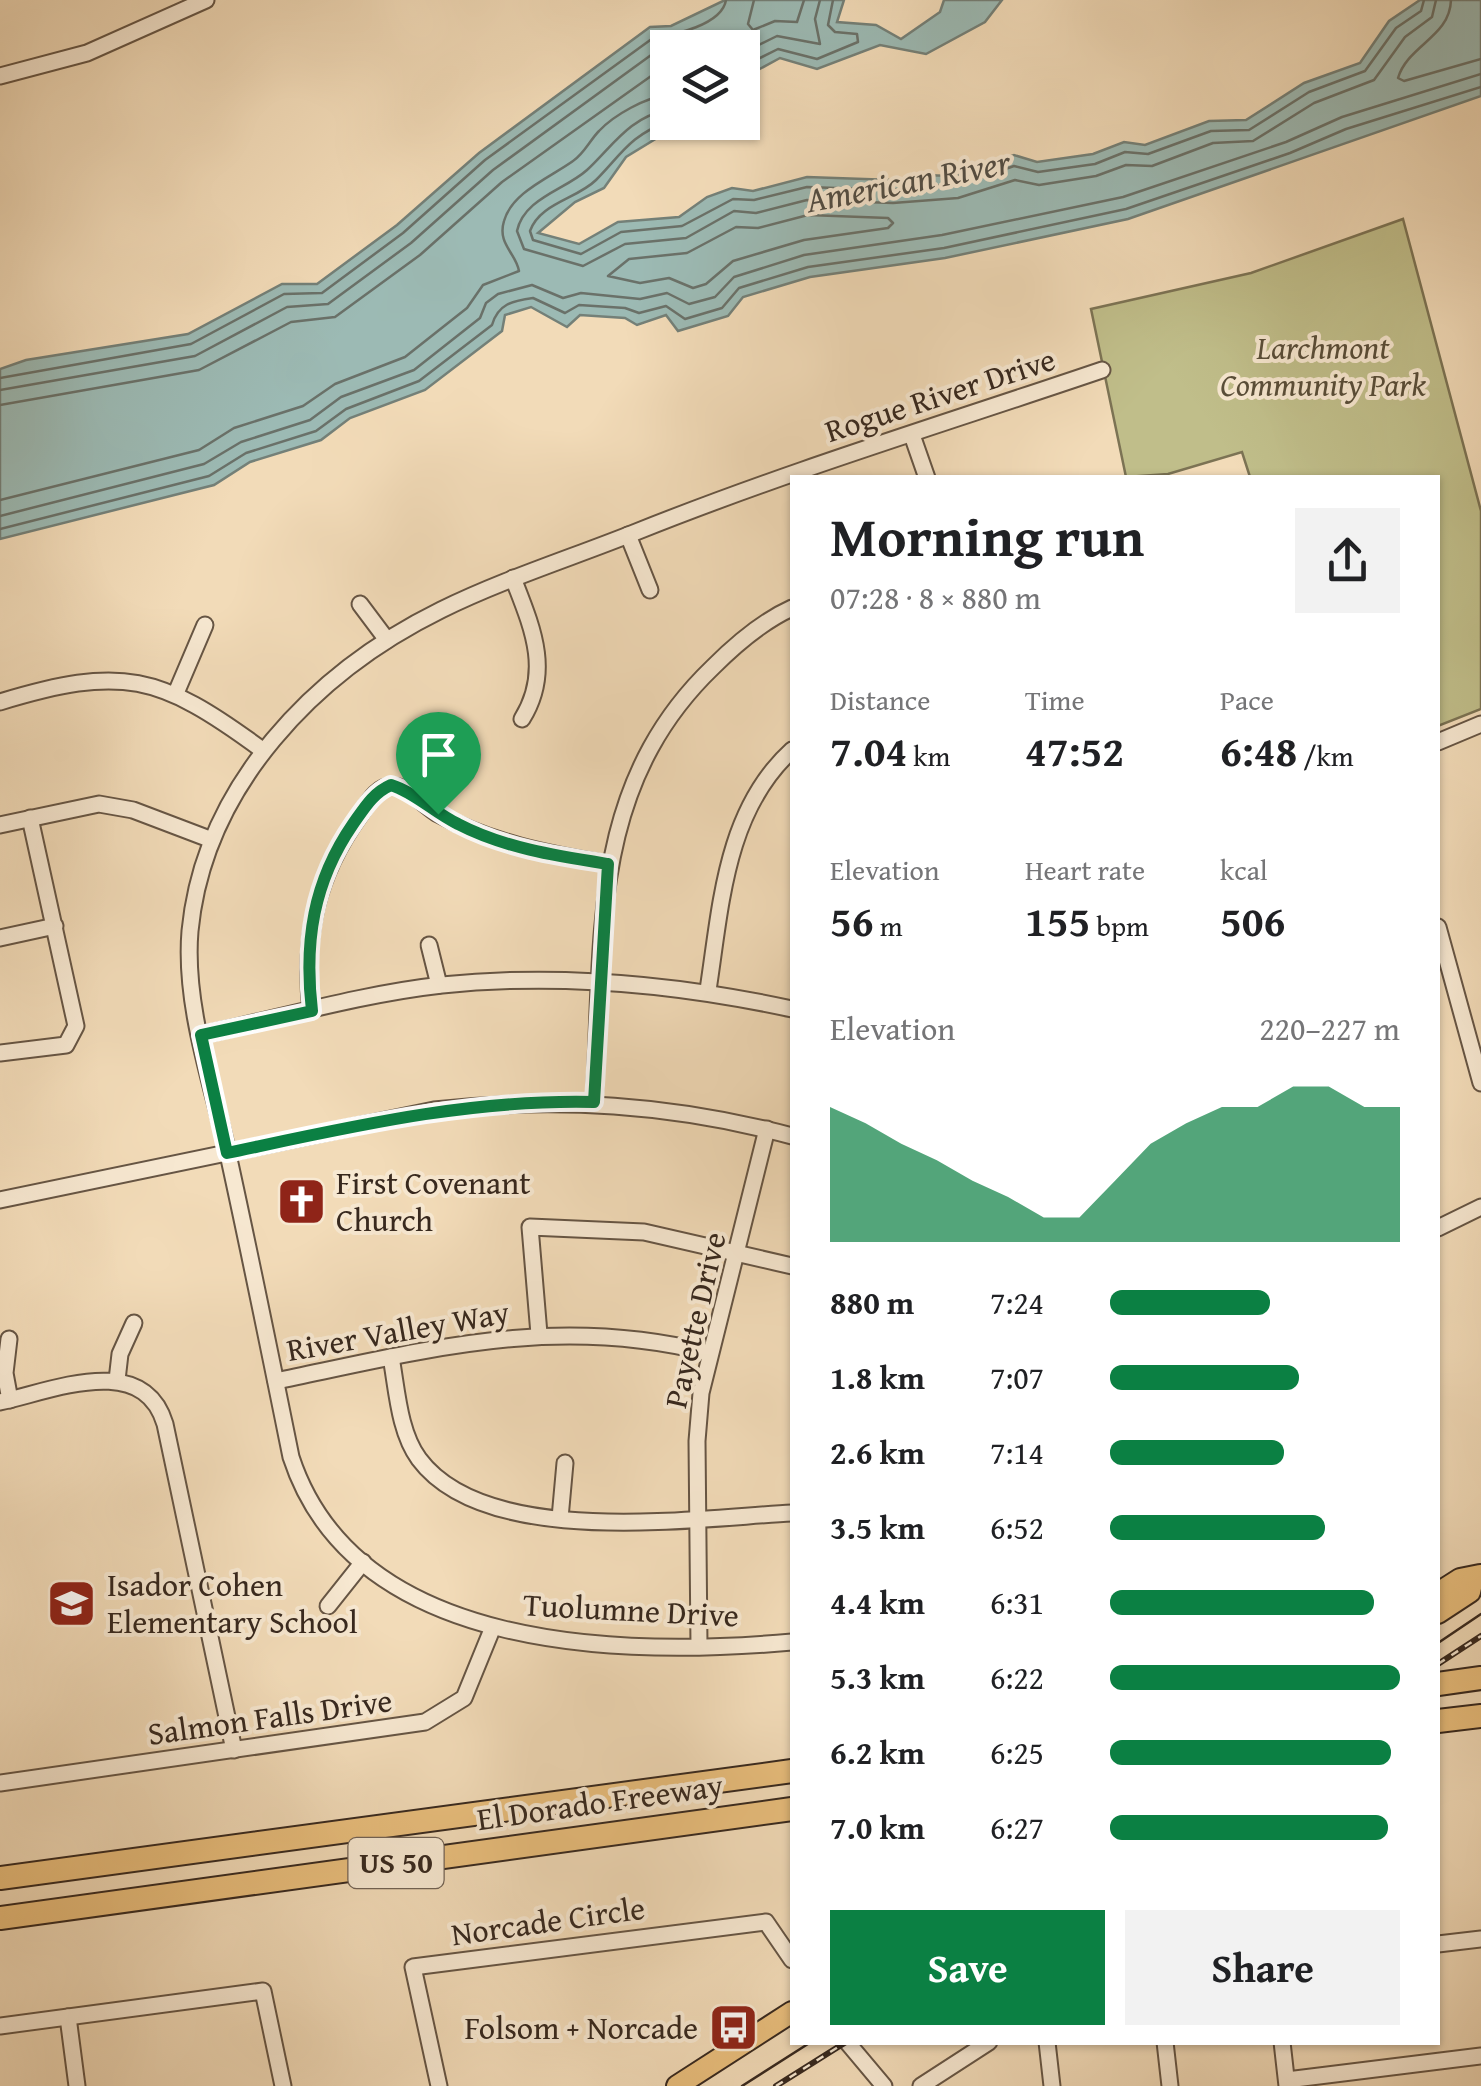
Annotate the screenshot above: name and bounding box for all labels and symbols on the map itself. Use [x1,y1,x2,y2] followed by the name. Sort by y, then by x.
[800,136,1015,225] water label: American River
[1220,324,1426,408] park label: Larchmont Community Park
[819,335,1061,454] street label: Rogue River Drive
[396,712,481,815] pin
[336,1159,530,1243] place label: First Covenant Church
[275,1175,327,1227] church icon: First Covenant Church
[651,1227,738,1412] street label: Payette Drive
[283,1288,513,1373] street label: River Valley Way
[107,1561,358,1645] place label: Isador Cohen Elementary School
[46,1577,98,1629] school or university icon: Isador Cohen Elementary School
[522,1580,740,1639] street label: Tuolumne Drive
[145,1676,395,1757] street label: Salmon Falls Drive
[474,1761,726,1842] street label: El Dorado Freeway
[348,1838,444,1888] road number: US 50
[448,1884,648,1957] street label: Norcade Circle
[707,2002,759,2054] bus stop icon: Folsom + Norcade
[464,2004,698,2051] place label: Folsom + Norcade

